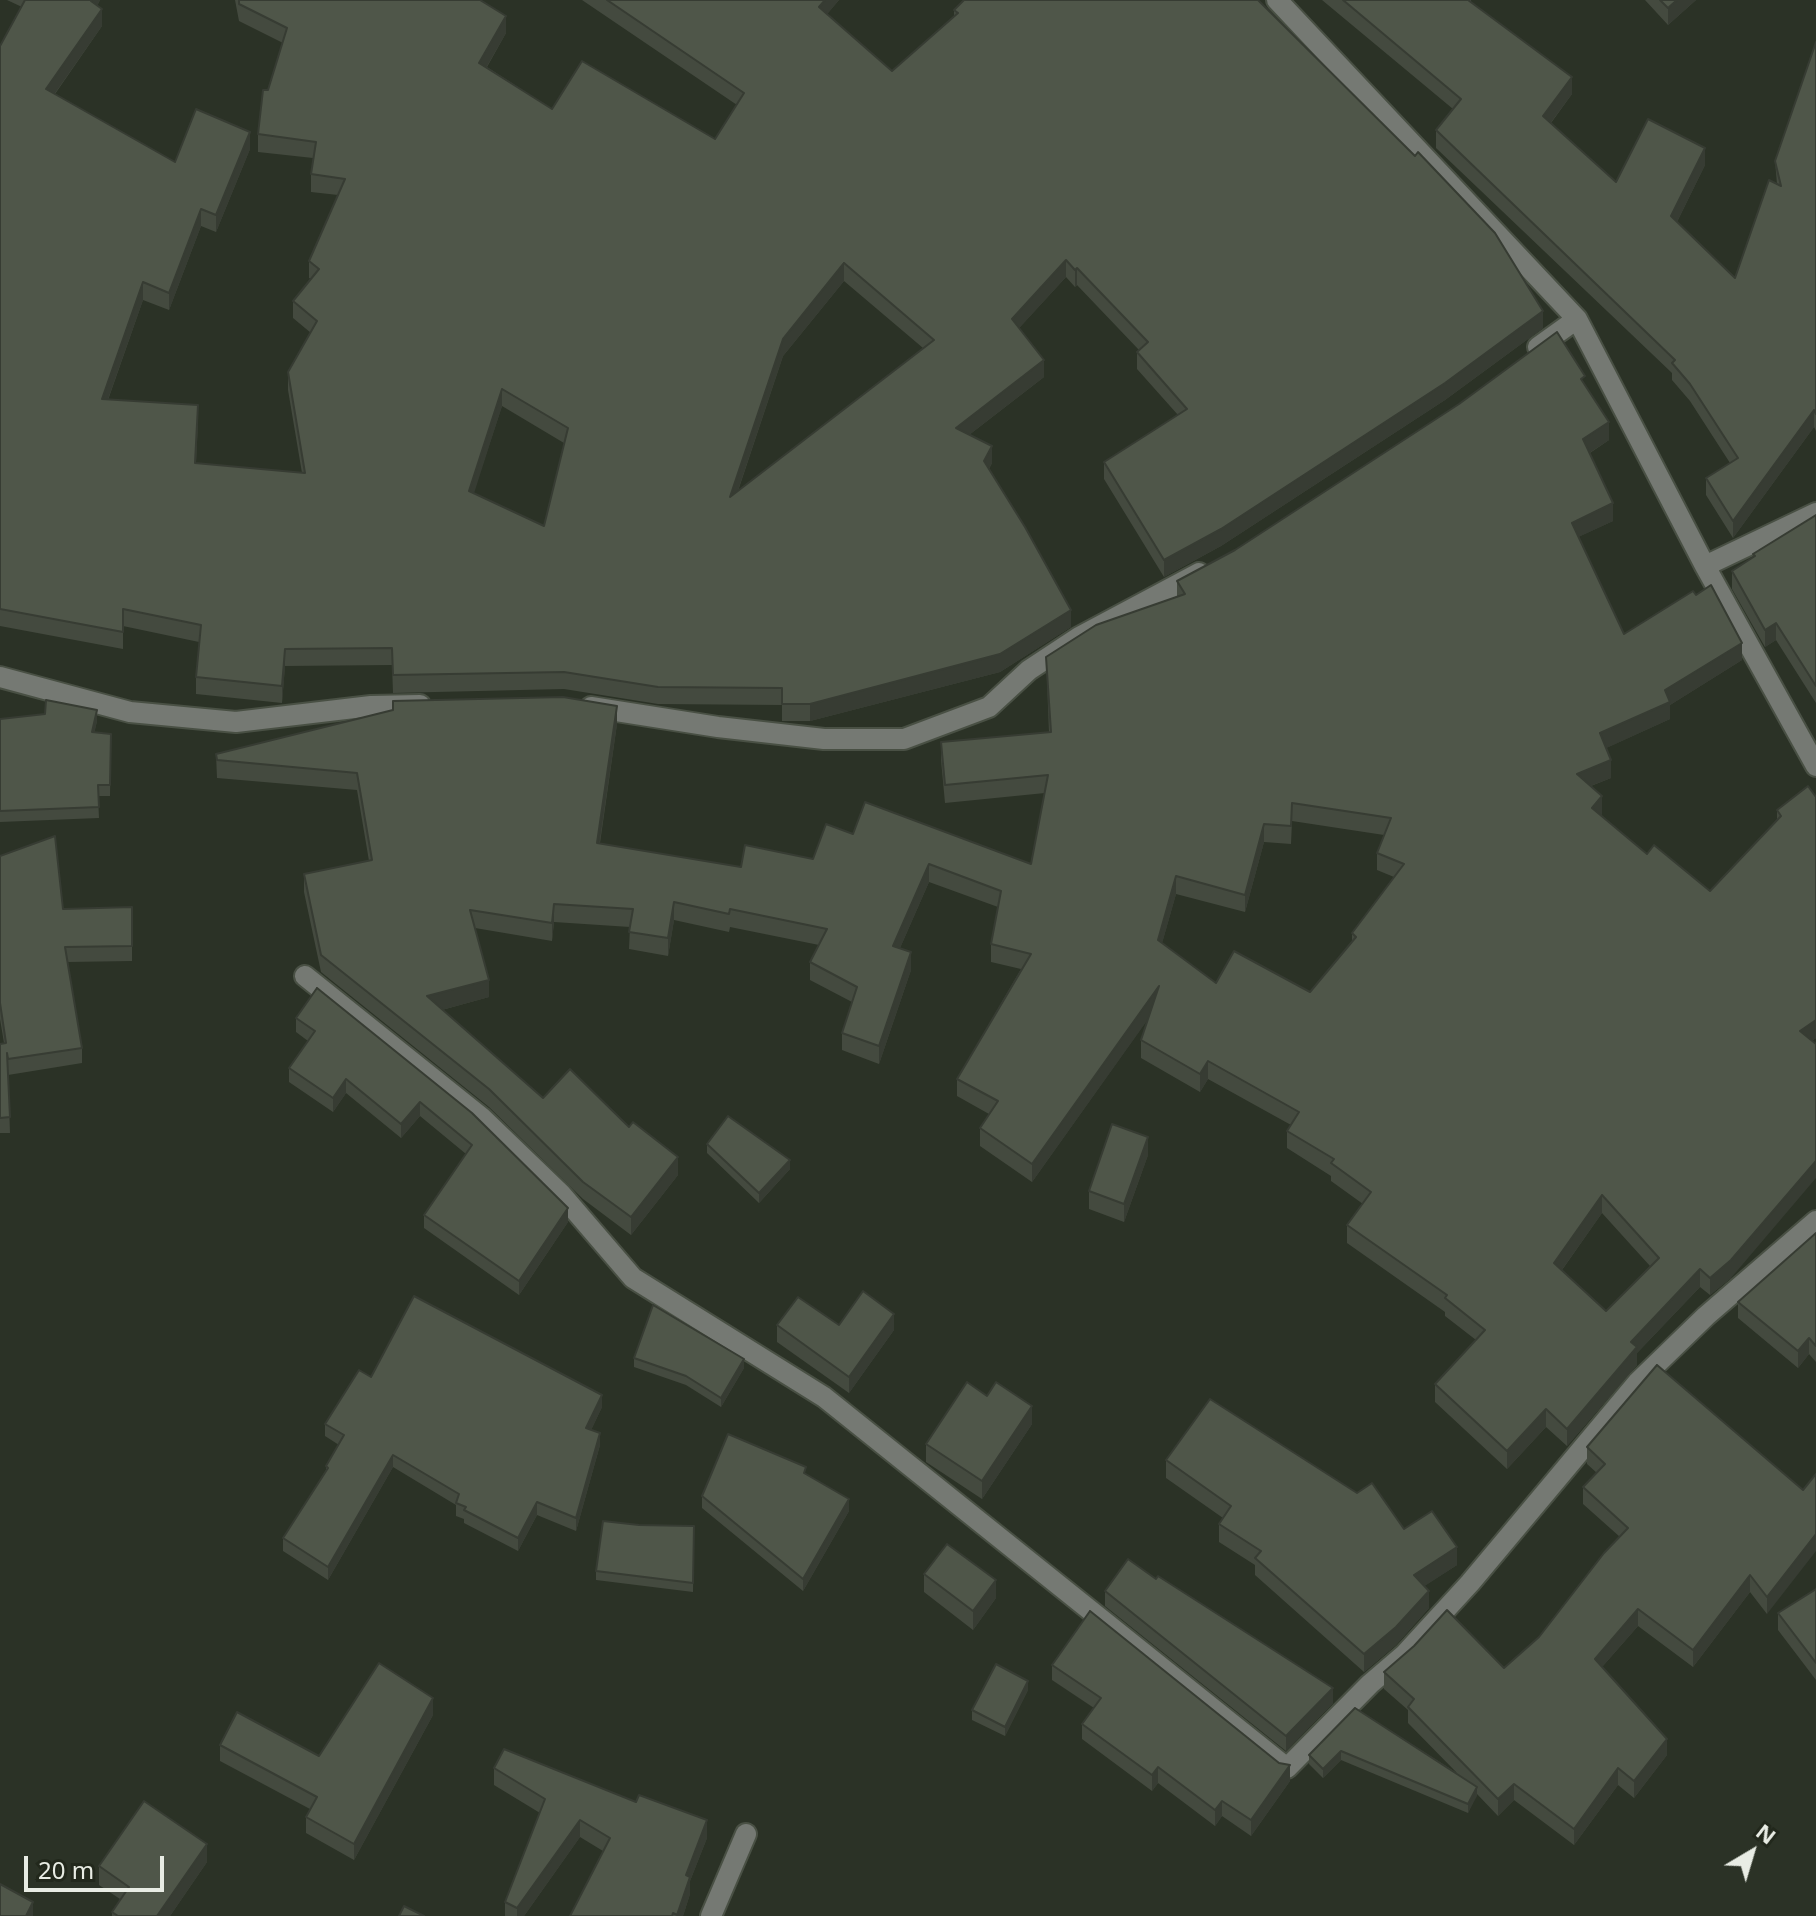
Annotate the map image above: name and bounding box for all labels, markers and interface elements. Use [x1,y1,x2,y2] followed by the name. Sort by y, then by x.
[1712,1812,1792,1892] north arrow
[1750,1816,1783,1850] text: N
[28,1840,168,1890] scale bar
[38,1853,94,1886] text: 20 m

